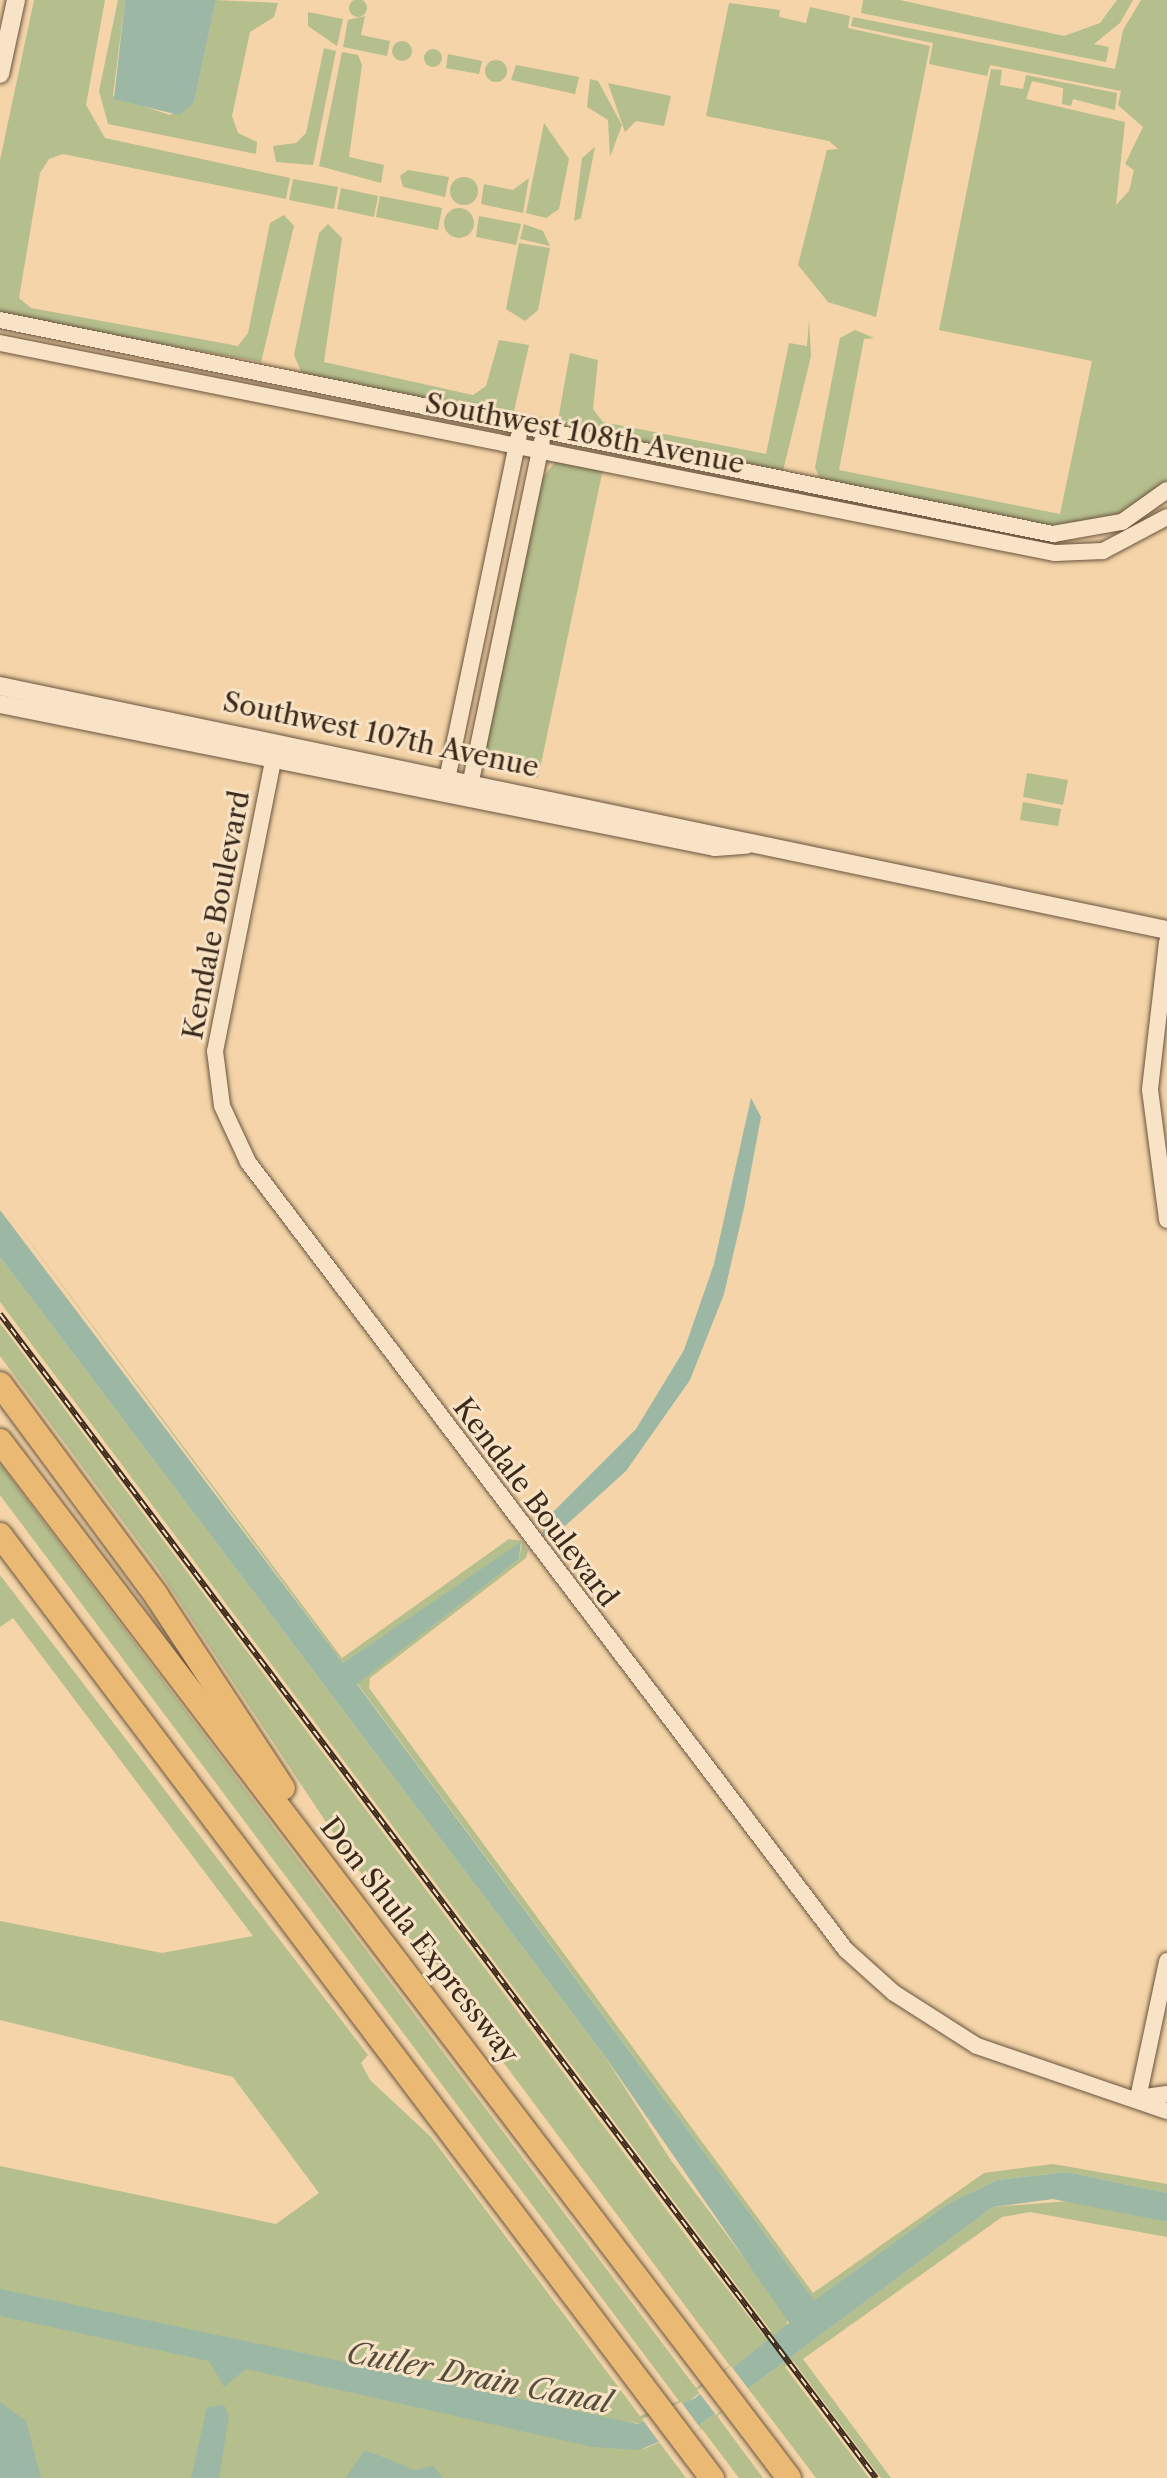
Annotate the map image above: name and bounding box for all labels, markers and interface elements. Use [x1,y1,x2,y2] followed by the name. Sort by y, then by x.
[422,385,748,481] street label: Southwest 108th Avenue
[219,684,543,784] street label: Southwest 107th Avenue
[175,788,257,1042] street label: Kendale Boulevard
[447,1391,625,1613] street label: Kendale Boulevard
[313,1810,527,2070] street label: Don Shula Expressway
[344,2335,614,2421] water label: Cutler Drain Canal

